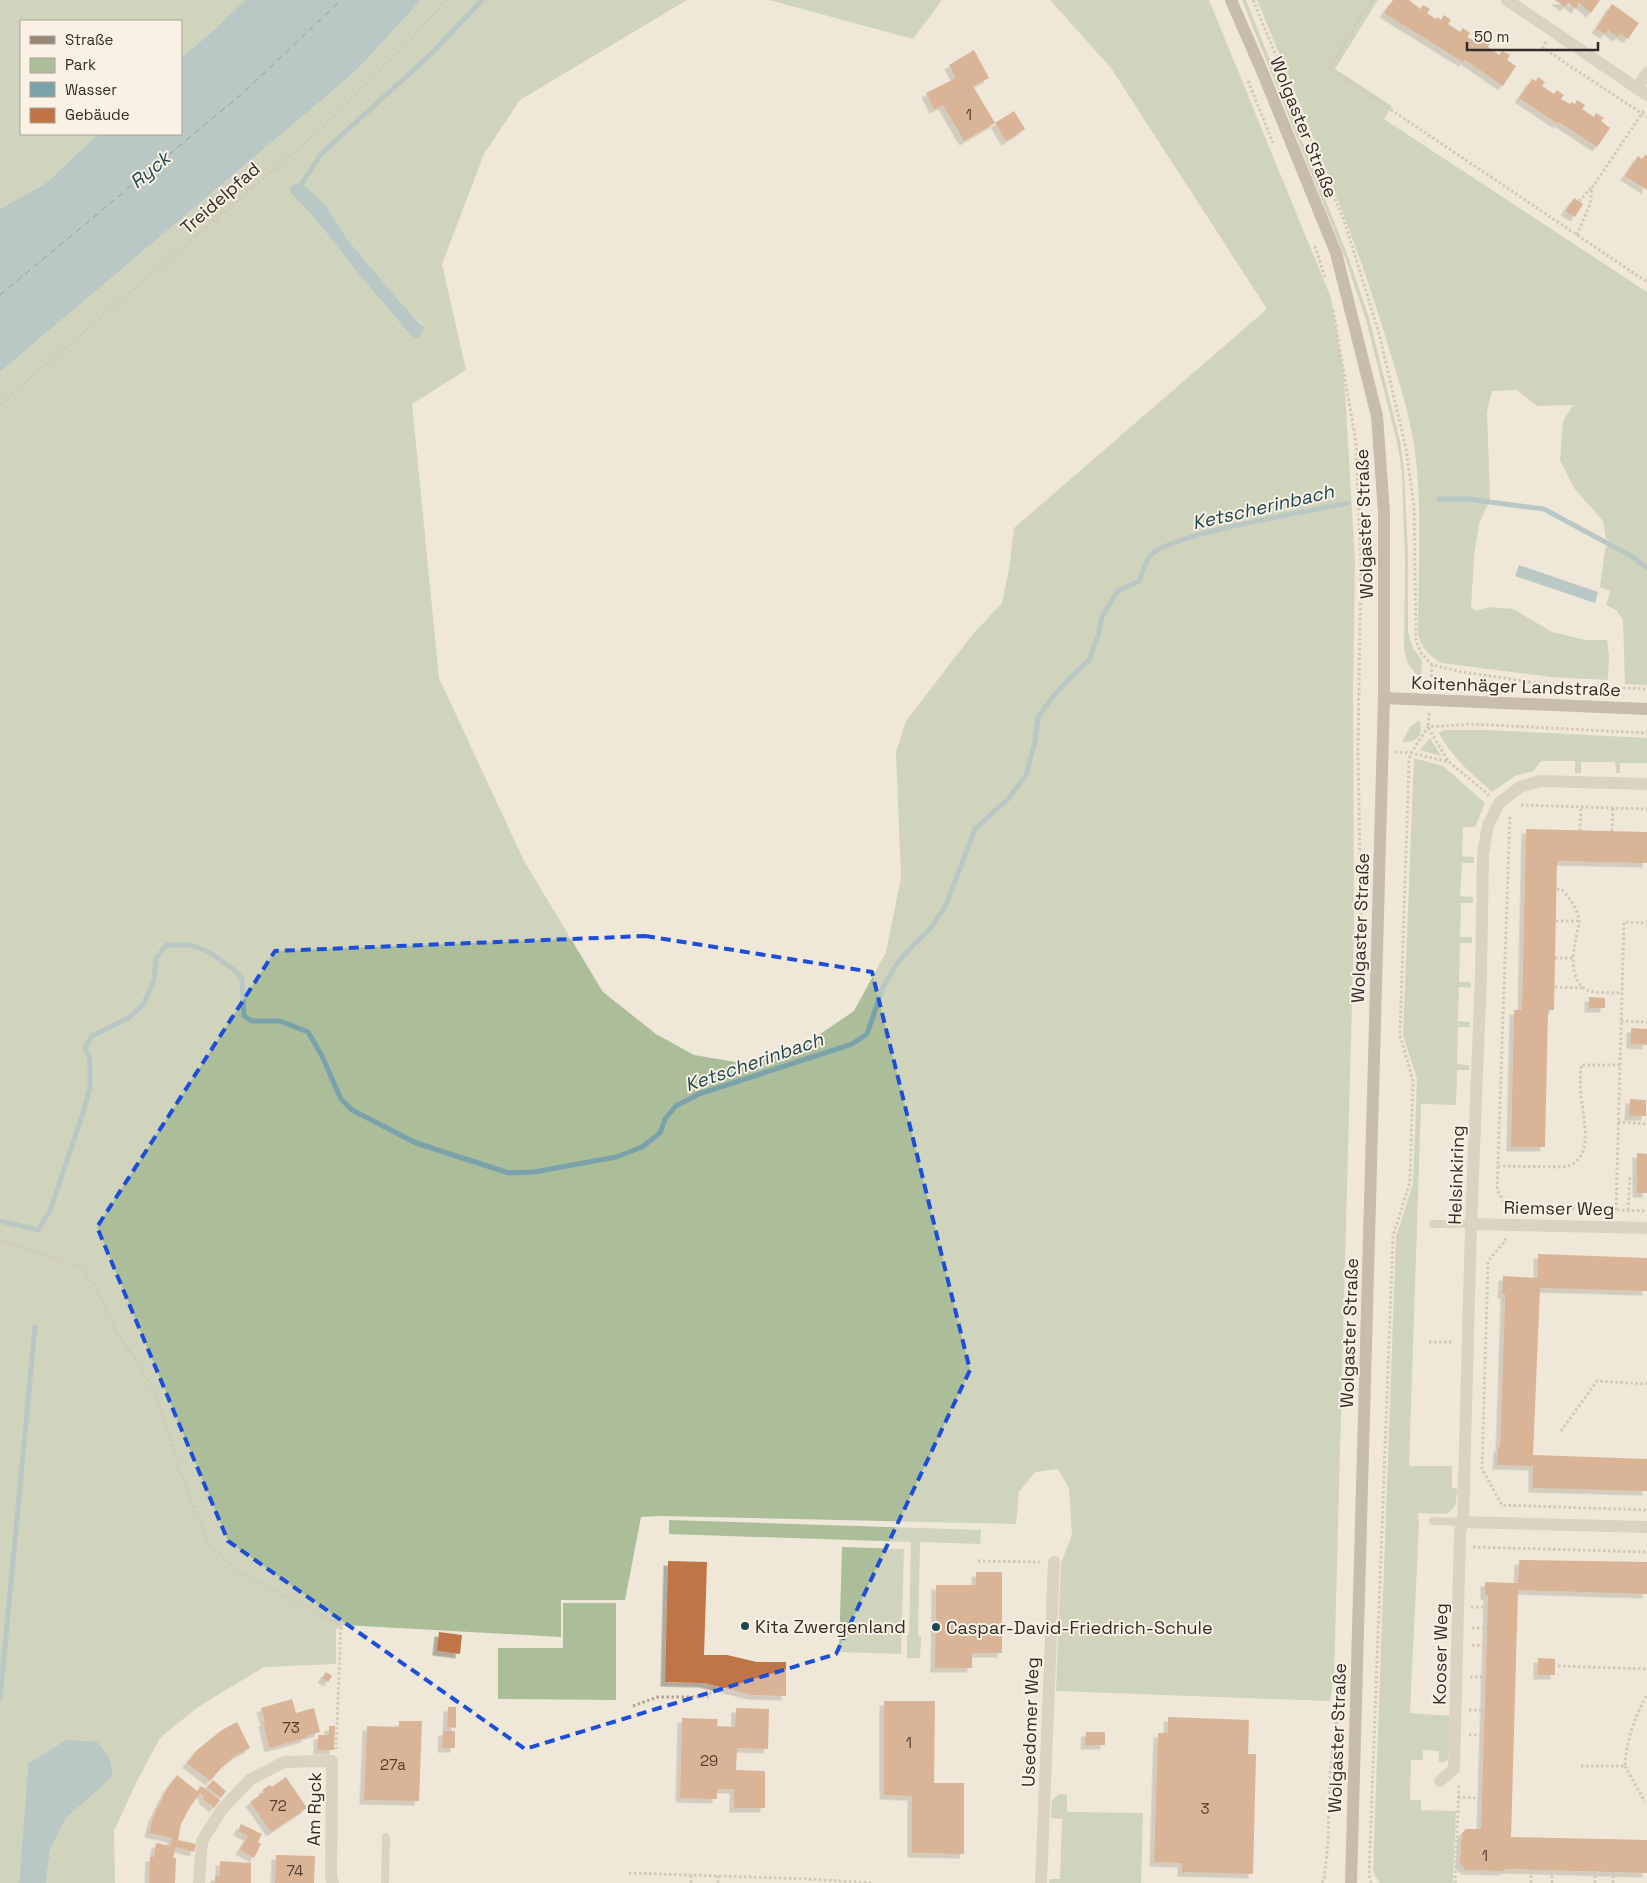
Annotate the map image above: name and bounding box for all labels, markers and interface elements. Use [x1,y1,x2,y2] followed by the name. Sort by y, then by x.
[20,20,182,135] legend
[1467,20,1598,52] scale bar
[1474,27,1509,46] text: 50 m
[65,30,114,49] text: Straße
[1265,53,1343,201] street label: Wolgaster Straße
[65,55,96,74] text: Park
[65,80,117,99] text: Wasser
[65,105,130,124] text: Gebäude
[966,105,972,124] house number: 1
[125,144,177,194] water label: Ryck
[175,157,265,239] street label: Treidelpfad
[1350,449,1378,599] street label: Wolgaster Straße
[1190,478,1337,535] water label: Ketscherinbach
[1411,671,1621,701] street label: Koitenhäger Landstraße
[1346,853,1374,1003] street label: Wolgaster Straße
[682,1027,827,1097] water label: Ketscherinbach
[1443,1125,1469,1225] street label: Helsinkiring
[1503,1196,1615,1220] street label: Riemser Weg
[1335,1258,1363,1408] street label: Wolgaster Straße
[1428,1603,1452,1705] street label: Kooser Weg
[755,1615,906,1638] place label: Kita Zwergenland
[946,1616,1213,1639] place label: Caspar-David-Friedrich-Schule
[739,1620,751,1632] marker: Kita Zwergenland
[930,1621,942,1633] marker: Caspar-David-Friedrich-Schule
[1016,1657,1044,1787] street label: Usedomer Weg
[1323,1663,1351,1813] street label: Wolgaster Straße
[282,1718,300,1737] house number: 73
[906,1733,912,1752] house number: 1
[700,1751,718,1770] house number: 29
[380,1755,406,1774] house number: 27a
[302,1771,326,1846] street label: Am Ryck
[269,1796,287,1815] house number: 72
[1200,1799,1210,1818] house number: 3
[1482,1846,1488,1865] house number: 1
[287,1861,303,1880] house number: 74

